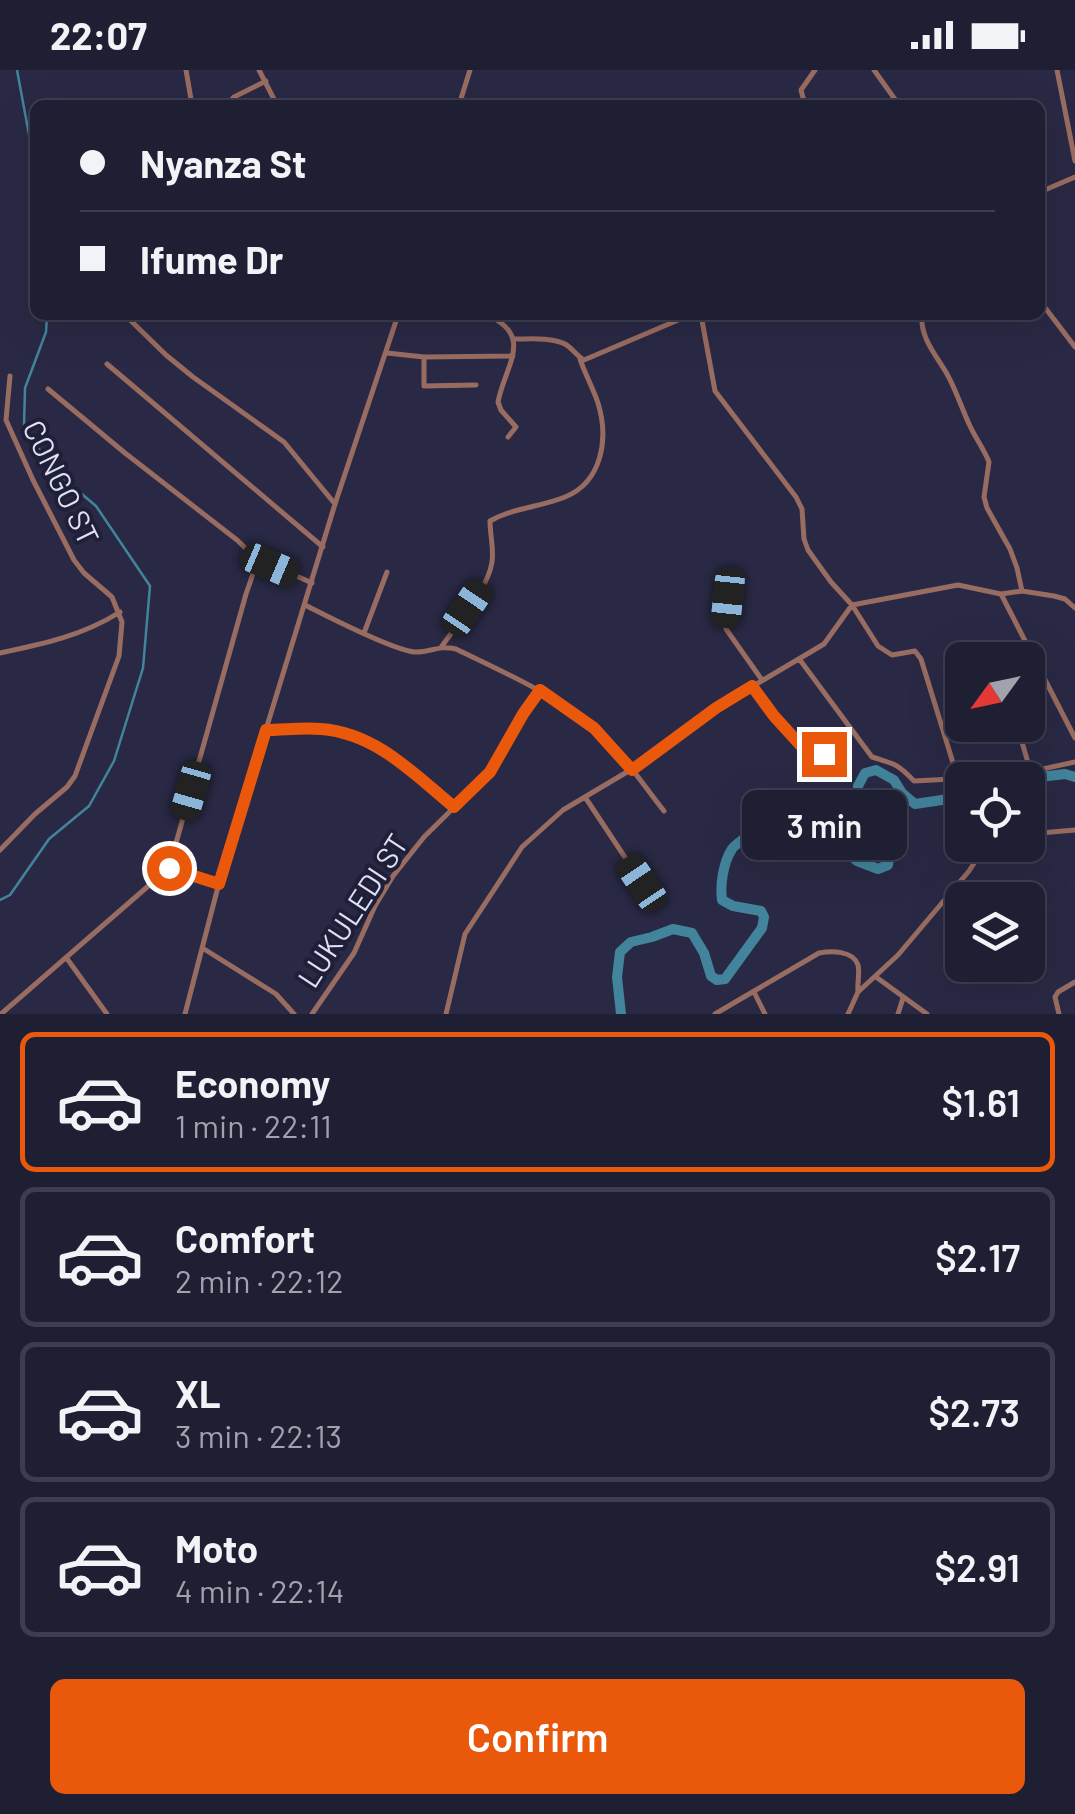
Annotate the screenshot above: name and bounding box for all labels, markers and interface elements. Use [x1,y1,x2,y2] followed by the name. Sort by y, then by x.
[50,12,147,58] text: 22:07
[140,140,306,186] text: Nyanza St
[140,236,283,282] text: Ifume Dr
[16,414,108,550] street label: CONGO ST
[237,539,303,591] car
[710,567,746,629] car
[438,575,496,641] car
[945,642,1045,742] north arrow
[945,642,1045,982] map controls
[802,732,847,777] route end
[168,758,214,824] car
[945,762,1045,862] button: locate
[742,789,906,859] callout: 3 min
[787,806,862,844] text: 3 min
[289,827,415,993] street label: LUKULEDI ST
[147,846,192,891] route start
[613,850,671,916] car
[945,882,1045,982] button: layers
[55,1057,145,1147] icon: car
[175,1060,330,1106] text: Economy
[942,1079,1020,1125] text: $1.61
[175,1106,332,1144] text: 1 min · 22:11
[55,1212,145,1302] icon: car
[175,1215,315,1261] text: Comfort
[935,1234,1020,1280] text: $2.17
[175,1261,343,1299] text: 2 min · 22:12
[55,1367,145,1457] icon: car
[175,1370,221,1416] text: XL
[928,1389,1020,1435] text: $2.73
[175,1416,342,1454] text: 3 min · 22:13
[55,1522,145,1612] icon: car
[175,1525,258,1571] text: Moto
[934,1544,1020,1590] text: $2.91
[175,1571,344,1609] text: 4 min · 22:14
[50,1679,1025,1794] button: Confirm

